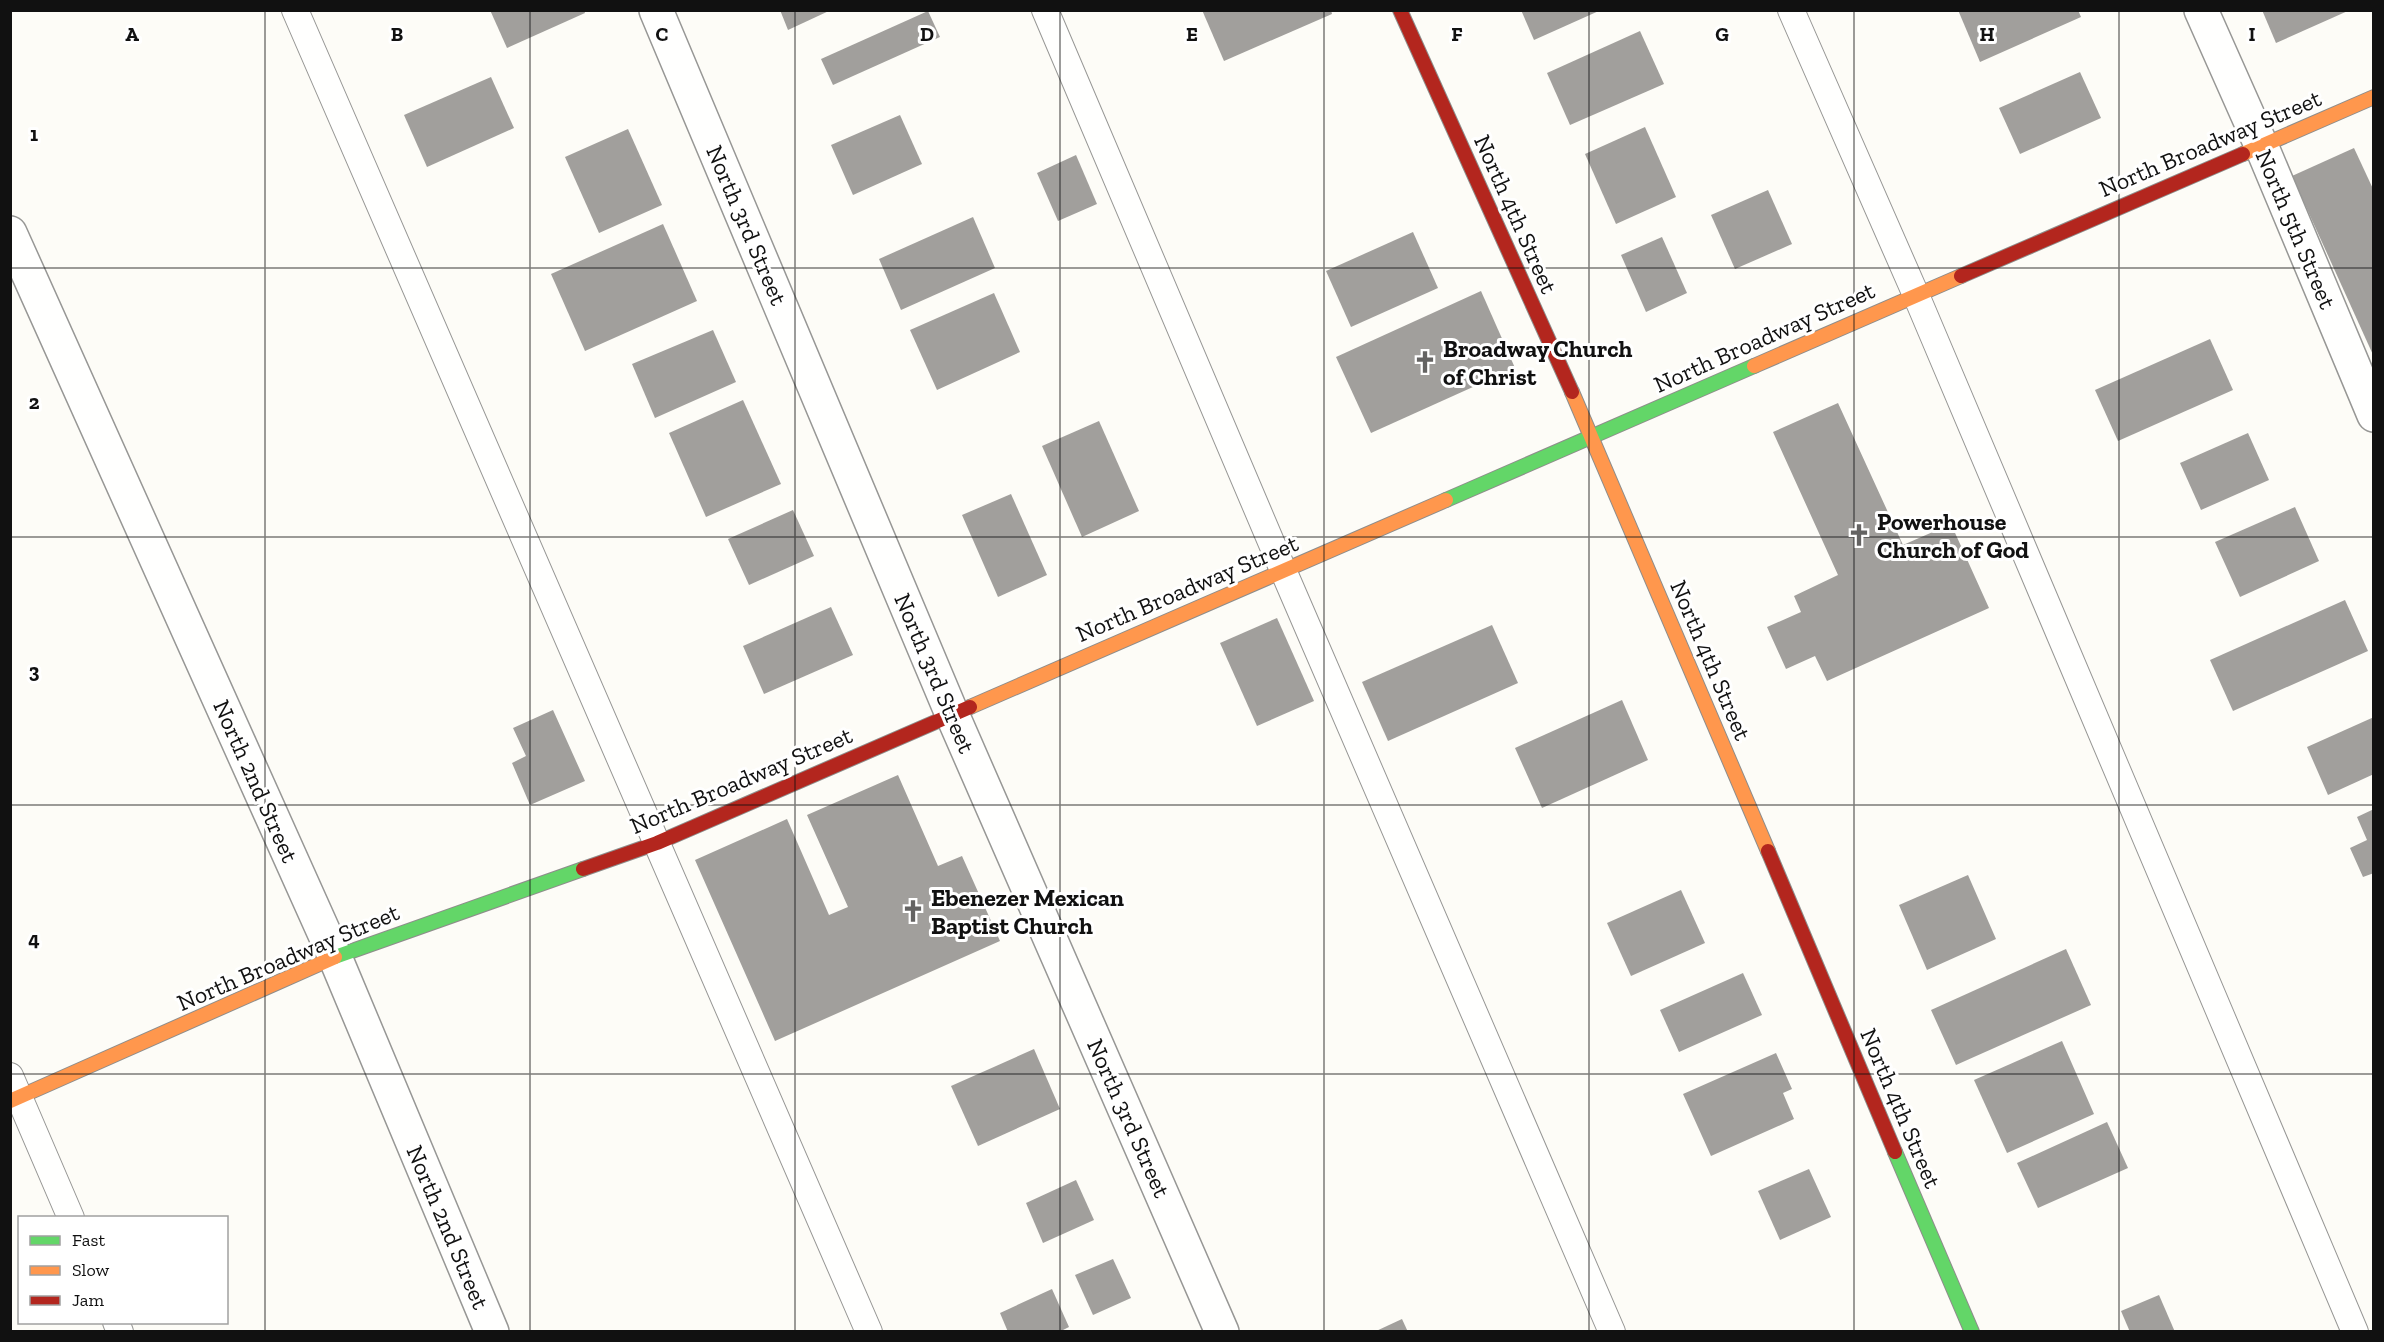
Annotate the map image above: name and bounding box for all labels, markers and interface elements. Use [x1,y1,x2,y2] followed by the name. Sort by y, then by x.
[125,22,139,46] text: A
[391,22,403,46] text: B
[656,22,669,46] text: C
[920,22,934,46] text: D
[1186,22,1198,46] text: E
[1451,22,1463,46] text: F
[1715,22,1729,46] text: G
[1979,22,1995,46] text: H
[2248,22,2256,46] text: I
[2095,83,2325,203] street label: North Broadway Street
[30,122,38,146] text: 1
[1468,130,1564,298] street label: North 4th Street
[700,141,794,309] street label: North 3rd Street
[2249,145,2343,313] street label: North 5th Street
[1649,275,1879,399] street label: North Broadway Street
[1443,334,1633,391] place label: Broadway Church of Christ
[1412,349,1438,375] church icon: Broadway Church of Christ
[29,390,40,414] text: 2
[1877,507,2029,564] place label: Powerhouse Church of God
[1846,522,1872,548] church icon: Powerhouse Church of God
[1072,528,1302,648] street label: North Broadway Street
[1664,576,1758,744] street label: North 4th Street
[888,589,982,757] street label: North 3rd Street
[29,659,40,683] text: 3
[207,695,305,867] street label: North 2nd Street
[626,720,856,840] street label: North Broadway Street
[931,883,1124,940] place label: Ebenezer Mexican Baptist Church
[173,897,403,1017] street label: North Broadway Street
[900,898,926,924] church icon: Ebenezer Mexican Baptist Church
[28,927,40,951] text: 4
[1854,1024,1948,1192] street label: North 4th Street
[1081,1034,1177,1202] street label: North 3rd Street
[400,1141,496,1313] street label: North 2nd Street
[18,1216,228,1324] legend
[72,1229,105,1251] text: Fast
[72,1259,109,1281] text: Slow
[72,1289,104,1311] text: Jam

